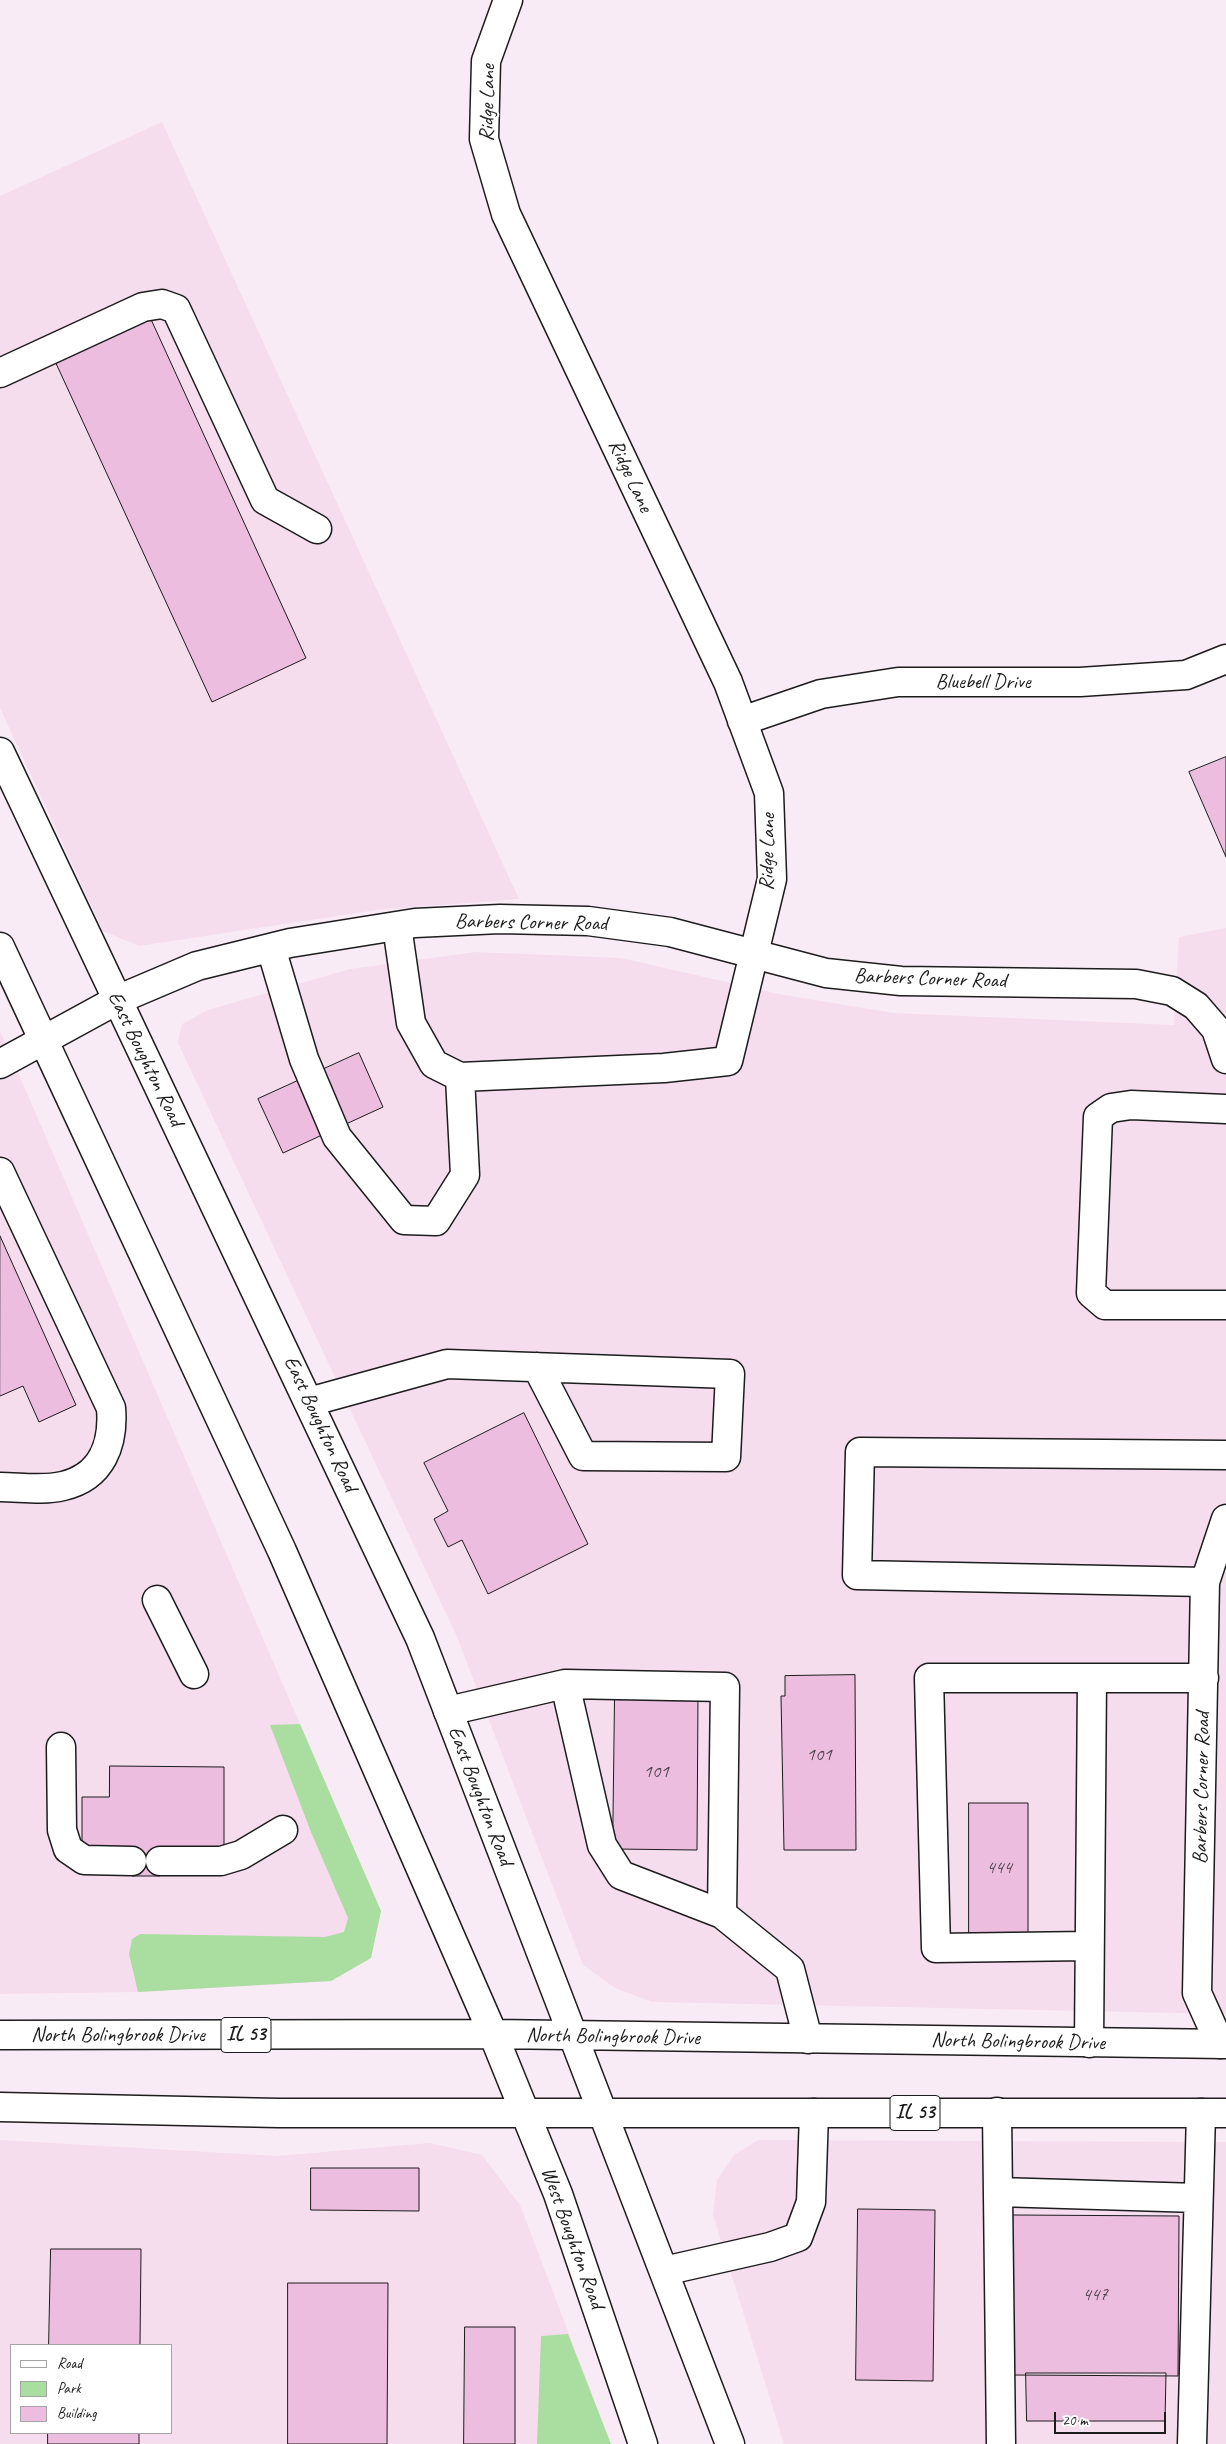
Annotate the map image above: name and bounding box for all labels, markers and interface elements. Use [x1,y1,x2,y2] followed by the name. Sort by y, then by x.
[475,64,501,142] street label: Ridge Lane
[602,436,658,516] street label: Ridge Lane
[935,669,1031,695] street label: Bluebell Drive
[755,813,781,891] street label: Ridge Lane
[455,909,607,937] street label: Barbers Corner Road
[853,964,1007,994] street label: Barbers Corner Road
[102,988,188,1130] street label: East Boughton Road
[278,1352,362,1496] street label: East Boughton Road
[1188,1712,1216,1864] street label: Barbers Corner Road
[442,1723,518,1869] street label: East Boughton Road
[806,1744,832,1766] house number: 101
[643,1761,669,1783] house number: 101
[986,1857,1012,1879] house number: 444
[221,2018,271,2052] road number: IL 53
[31,2022,205,2048] street label: North Bolingbrook Drive
[526,2023,700,2051] street label: North Bolingbrook Drive
[931,2028,1105,2056] street label: North Bolingbrook Drive
[890,2096,940,2130] road number: IL 53
[535,2164,609,2312] street label: West Boughton Road
[1082,2284,1108,2306] house number: 447
[10,2344,172,2434] legend
[57,2354,82,2373] text: Road
[57,2379,81,2398] text: Park
[1056,2402,1168,2434] scale bar
[57,2404,96,2423] text: Building
[1062,2411,1088,2430] text: 20 m

